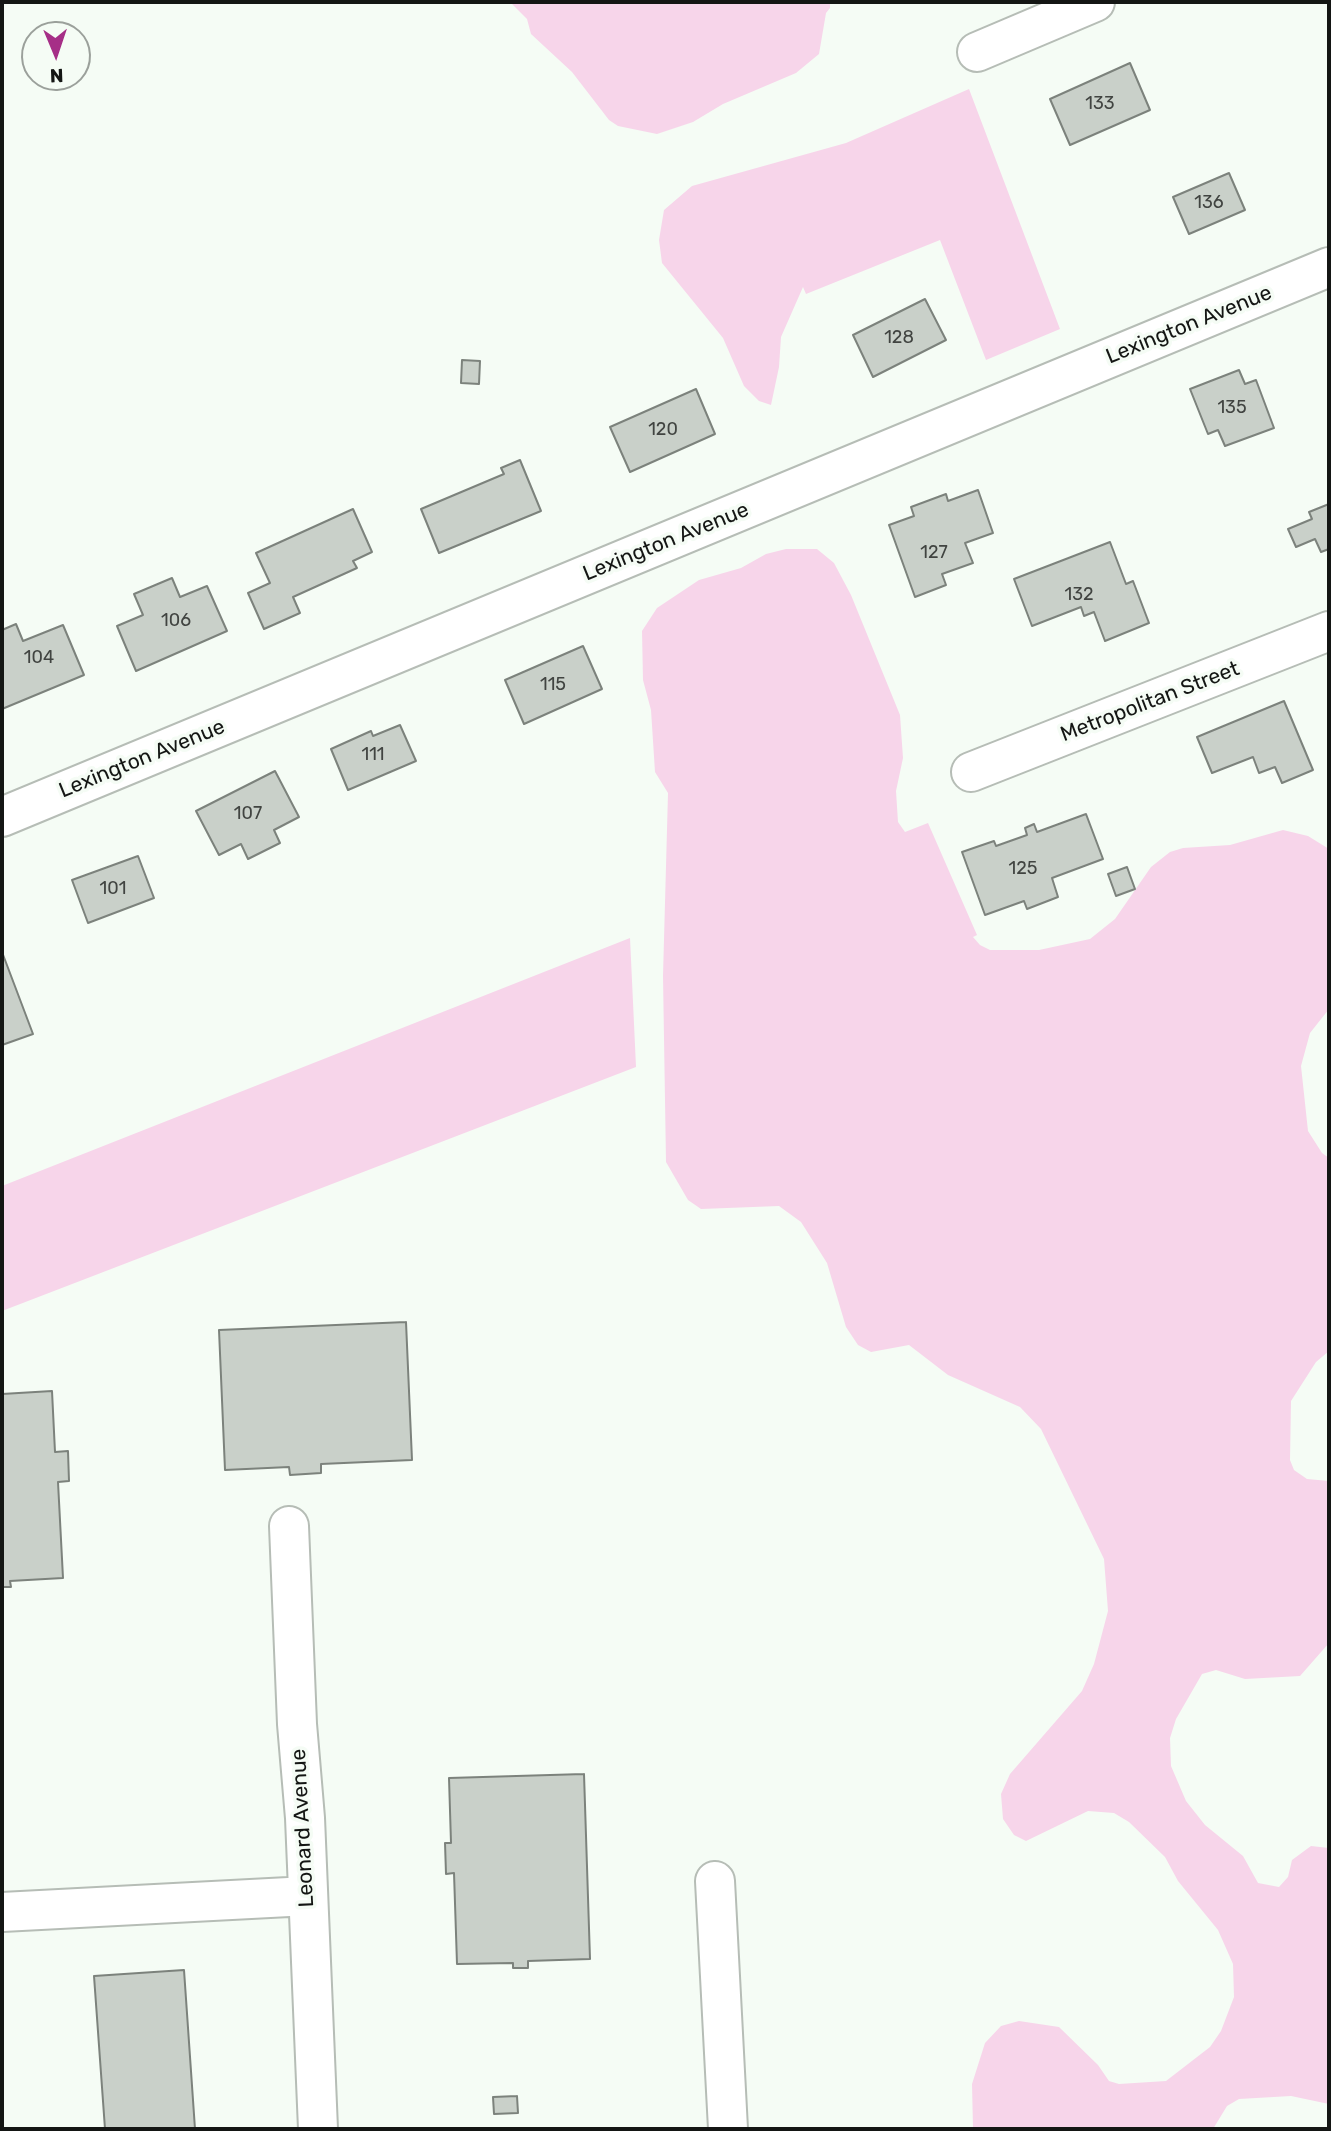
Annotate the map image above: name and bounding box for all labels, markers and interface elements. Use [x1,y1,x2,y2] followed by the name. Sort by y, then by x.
[21,21,91,91] north arrow
[49,64,64,87] text: N
[1085,93,1115,115] house number: 133
[1194,192,1224,214] house number: 136
[1102,280,1276,370] street label: Lexington Avenue
[884,327,914,349] house number: 128
[1217,397,1247,419] house number: 135
[648,419,678,441] house number: 120
[579,497,753,587] street label: Lexington Avenue
[920,542,948,564] house number: 127
[1064,584,1094,606] house number: 132
[161,610,191,632] house number: 106
[24,647,54,669] house number: 104
[1057,656,1243,748] street label: Metropolitan Street
[540,674,566,696] house number: 115
[55,714,229,804] street label: Lexington Avenue
[361,744,385,766] house number: 111
[234,803,262,825] house number: 107
[1009,858,1037,880] house number: 125
[100,878,126,900] house number: 101
[286,1748,320,1908] street label: Leonard Avenue

